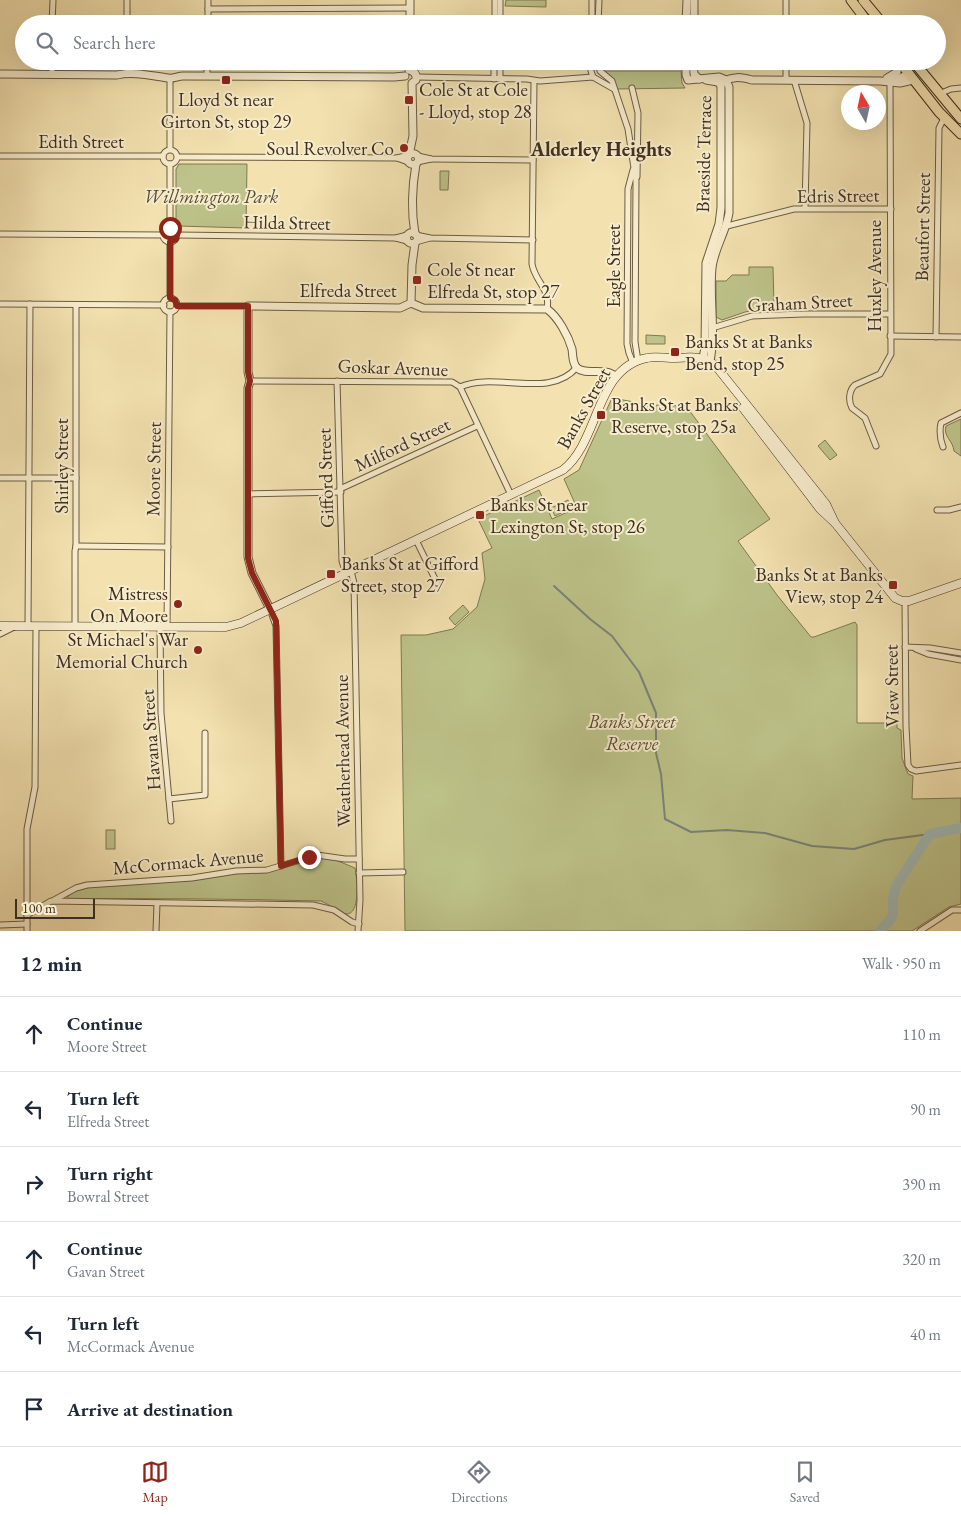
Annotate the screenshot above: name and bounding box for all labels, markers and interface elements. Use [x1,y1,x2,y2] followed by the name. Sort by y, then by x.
[15,15,946,70] search box
[33,29,61,57] icon: search
[73,30,155,55] text: Search here
[220,74,232,86] marker: Lloyd St near Girton St, stop 29
[419,77,532,124] place label: Cole St at Cole - Lloyd, stop 28
[841,85,886,130] north arrow
[161,87,291,134] place label: Lloyd St near Girton St, stop 29
[403,94,415,106] marker: Cole St at Cole - Lloyd, stop 28
[690,95,717,213] street label: Braeside Terrace
[38,129,124,154] street label: Edith Street
[267,136,394,161] place label: Soul Revolver Co
[529,136,672,162] district label: Alderley Heights
[398,142,410,154] marker: Soul Revolver Co
[909,172,936,282] street label: Beaufort Street
[797,182,880,209] street label: Edris Street
[144,184,279,209] park label: Willmington Park
[243,209,331,236] street label: Hilda Street
[159,217,182,240] route start
[862,220,887,332] street label: Huxley Avenue
[601,224,626,308] street label: Eagle Street
[427,257,560,304] place label: Cole St near Elfreda St, stop 27
[411,274,423,286] marker: Cole St near Elfreda St, stop 27
[299,278,397,303] street label: Elfreda Street
[747,287,853,318] street label: Graham Street
[685,329,812,376] place label: Banks St at Banks Bend, stop 25
[669,346,681,358] marker: Banks St at Banks Bend, stop 25
[337,353,449,382] street label: Goskar Avenue
[551,363,616,453] street label: Banks Street
[611,392,738,439] place label: Banks St at Banks Reserve, stop 25a
[595,409,607,421] marker: Banks St at Banks Reserve, stop 25a
[350,411,454,478] street label: Milford Street
[49,418,74,514] street label: Shirley Street
[140,421,167,517] street label: Moore Street
[311,428,340,528] street label: Gifford Street
[490,492,645,539] place label: Banks St near Lexington St, stop 26
[474,509,486,521] marker: Banks St near Lexington St, stop 26
[341,551,479,598] place label: Banks St at Gifford Street, stop 27
[756,562,884,609] place label: Banks St at Banks View, stop 24
[325,568,337,580] marker: Banks St at Gifford Street, stop 27
[887,579,899,591] marker: Banks St at Banks View, stop 24
[90,581,168,628] place label: Mistress On Moore
[172,598,184,610] marker: Mistress On Moore
[56,627,189,674] place label: St Michael's War Memorial Church
[192,644,204,656] marker: St Michael's War Memorial Church
[878,644,905,728] street label: View Street
[329,674,356,828] street label: Weatherhead Avenue
[134,689,167,791] street label: Havana Street
[587,709,677,756] park label: Banks Street Reserve
[112,842,264,881] street label: McCormack Avenue
[298,846,321,869] route end
[15,896,95,919] scale bar
[22,899,56,917] text: 100 m
[20,950,82,977] text: 12 min
[862,953,941,974] text: Walk · 950 m
[67,1011,142,1036] text: Continue
[20,1020,48,1048] icon: ahead
[902,1024,941,1045] text: 110 m
[67,1036,147,1057] text: Moore Street
[67,1086,139,1111] text: Turn left
[20,1095,48,1123] icon: left
[910,1099,941,1120] text: 90 m
[67,1111,149,1132] text: Elfreda Street
[67,1161,153,1186] text: Turn right
[20,1170,48,1198] icon: right
[902,1174,941,1195] text: 390 m
[67,1186,149,1207] text: Bowral Street
[67,1236,142,1261] text: Continue
[20,1245,48,1273] icon: ahead
[902,1249,941,1270] text: 320 m
[67,1261,145,1282] text: Gavan Street
[67,1311,139,1336] text: Turn left
[20,1320,48,1348] icon: left
[910,1324,941,1345] text: 40 m
[67,1336,194,1357] text: McCormack Avenue
[20,1395,48,1423] icon: arrive
[67,1397,233,1422] text: Arrive at destination
[141,1458,169,1506] tab: Map
[451,1458,508,1506] tab: Directions
[790,1458,820,1506] tab: Saved

